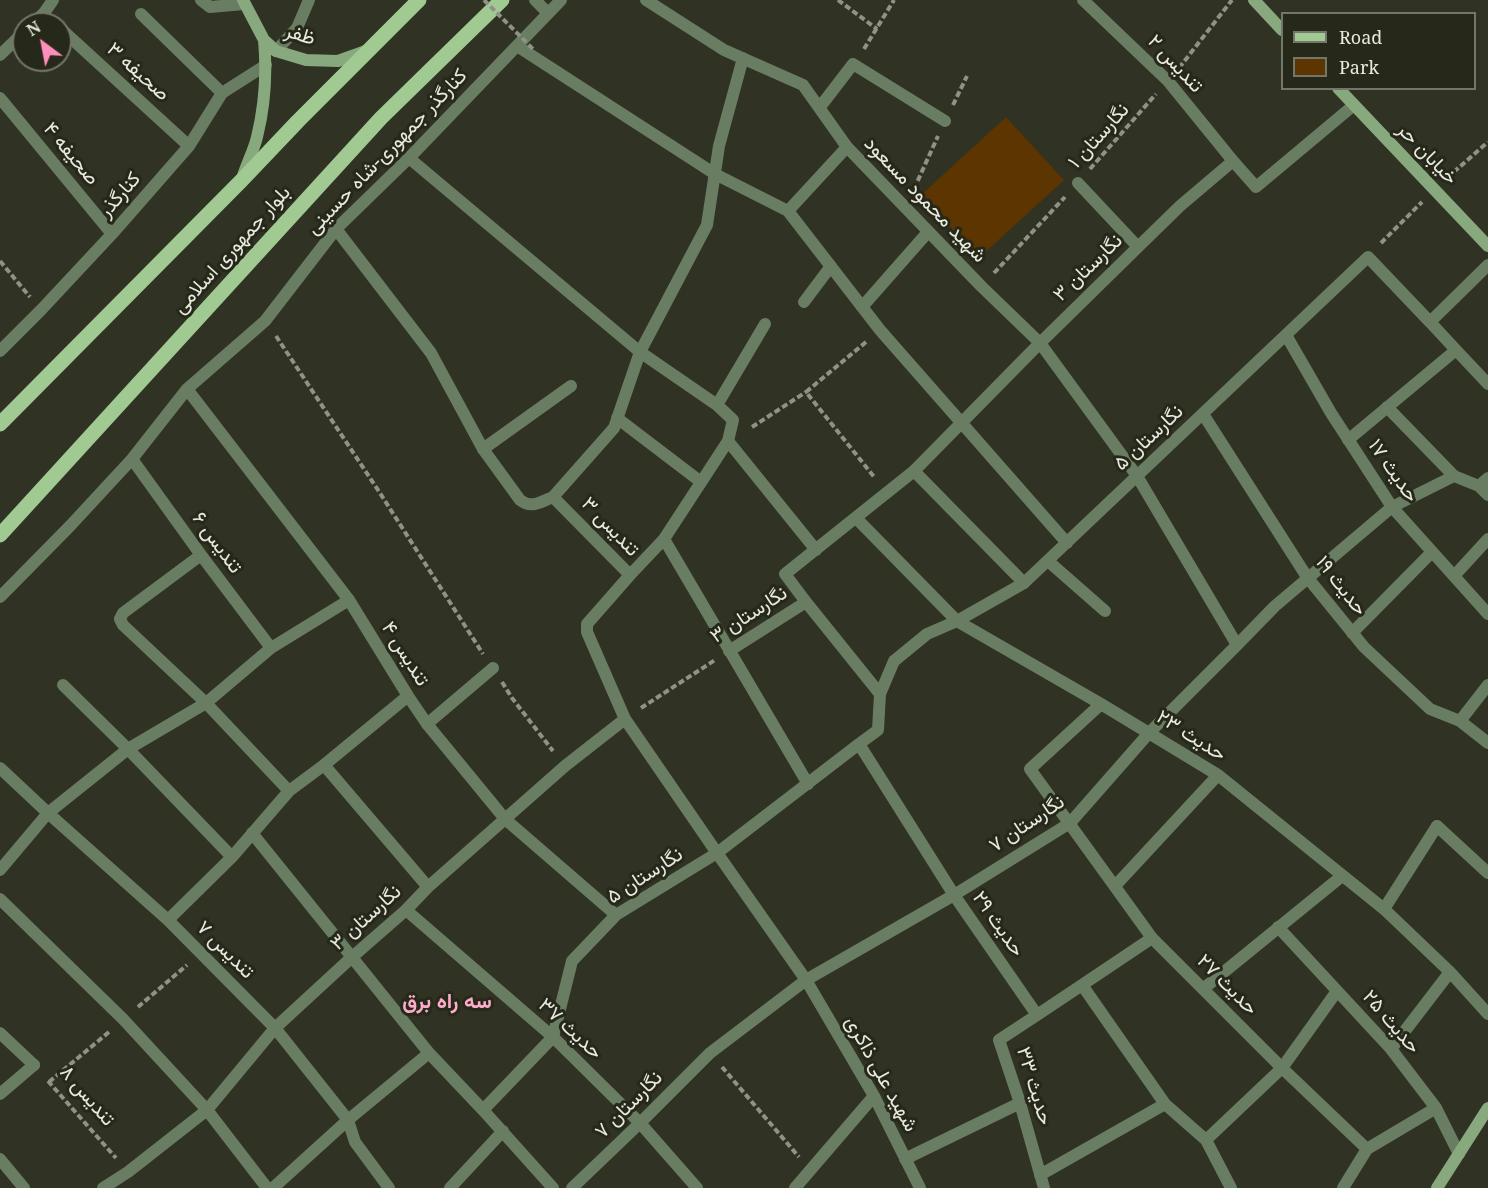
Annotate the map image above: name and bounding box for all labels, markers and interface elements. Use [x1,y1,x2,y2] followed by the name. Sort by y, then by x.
[12,12,72,72] north arrow
[1281,12,1476,90] legend
[22,16,45,41] text: N
[282,19,318,51] street label: ظفر
[1339,25,1382,49] text: Road
[1142,30,1208,98] street label: تندیس ۲
[102,38,174,106] street label: صحیفه ۳
[1339,55,1379,79] text: Park
[302,64,472,240] street label: کنارگذر جمهوری-شاه حسینی
[1063,98,1135,174] street label: نگارستان ۱
[38,118,104,190] street label: صحیفه ۴
[1392,118,1462,190] street label: خیابان حر
[859,132,991,268] street label: شهید محمود مسعود
[94,167,146,223] street label: کنارگذر
[168,181,296,319] street label: بلوار جمهوری اسلامی
[1048,229,1128,307] street label: نگارستان ۳
[1110,400,1188,476] street label: نگارستان ۵
[1363,435,1423,507] street label: حدیث ۱۷
[576,492,644,562] street label: تندیس ۳
[187,508,247,578] street label: تندیس ۶
[1310,551,1372,621] street label: حدیث ۱۹
[706,581,792,649] street label: نگارستان ۳
[376,617,434,691] street label: تندیس ۴
[1152,705,1230,767] street label: حدیث ۲۳
[985,790,1069,858] street label: نگارستان ۷
[603,843,687,909] street label: نگارستان ۵
[326,880,406,956] street label: نگارستان ۳
[967,887,1029,961] street label: حدیث ۲۹
[191,916,259,984] street label: تندیس ۷
[1192,950,1262,1020] street label: حدیث ۲۷
[1357,985,1425,1059] street label: حدیث ۲۵
[402,989,492,1015] district label: سه راه برق
[533,993,607,1065] street label: حدیث ۳۷
[839,1012,923,1136] street label: شهید علی ذاکری
[1011,1044,1057,1128] street label: حدیث ۳۳
[54,1061,120,1131] street label: تندیس ۸
[590,1066,668,1144] street label: نگارستان ۷

